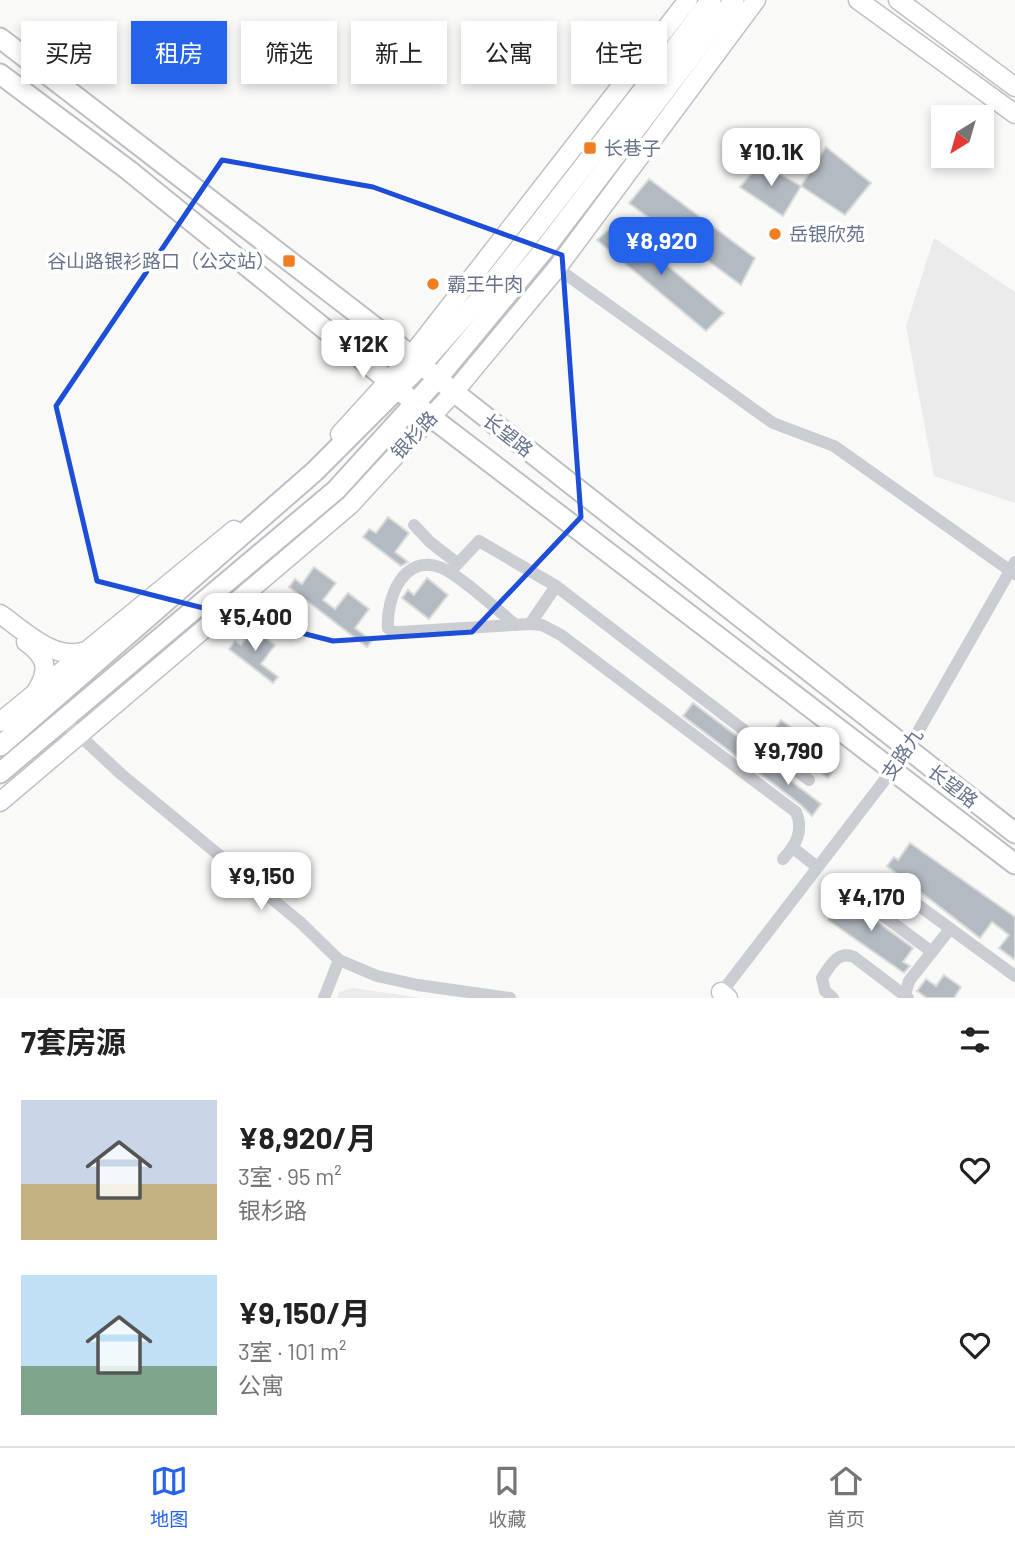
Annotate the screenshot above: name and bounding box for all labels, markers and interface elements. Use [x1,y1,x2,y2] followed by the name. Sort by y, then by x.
[21,21,117,84] chip: 买房
[131,21,227,84] chip: 租房
[241,21,337,84] chip: 筛选
[351,21,447,84] chip: 新上
[461,21,557,84] chip: 公寓
[571,21,667,84] chip: 住宅
[931,105,994,168] north arrow
[931,105,994,168] map controls
[714,128,828,188] pin: ¥10.1K
[604,136,661,159] place label: 长巷子
[738,137,804,165] text: ¥10.1K
[582,140,598,156] marker: 长巷子
[604,218,718,277] pin: ¥8,920
[789,222,865,245] place label: 岳银欣苑
[625,226,697,254] text: ¥8,920
[767,226,783,242] marker: 岳银欣苑
[47,249,275,272] place label: 谷山路银衫路口（公交站）
[281,253,297,269] marker: 谷山路银衫路口（公交站）
[447,272,523,295] place label: 霸王牛肉
[425,276,441,292] marker: 霸王牛肉
[322,320,404,380] pin: ¥12K
[337,329,389,357] text: ¥12K
[386,406,441,463] street label: 银杉路
[479,408,538,461] street label: 长望路
[198,594,312,653] pin: ¥5,400
[218,602,292,630] text: ¥5,400
[876,724,927,784] street label: 支路九
[731,728,845,787] pin: ¥9,790
[753,736,823,764] text: ¥9,790
[924,759,983,812] street label: 长望路
[204,852,318,912] pin: ¥9,150
[227,861,295,889] text: ¥9,150
[814,874,928,933] pin: ¥4,170
[837,882,905,910] text: ¥4,170
[956,1021,994,1059] icon: filters
[21,1023,126,1059] text: 7套房源
[238,1119,377,1155] text: ¥8,920/月
[77,1128,161,1212] icon: home
[956,1151,994,1189] icon: heart
[238,1162,342,1190] text: 3室 · 95 m²
[238,1196,307,1224] text: 银杉路
[238,1294,371,1330] text: ¥9,150/月
[77,1303,161,1387] icon: home
[956,1326,994,1364] icon: heart
[238,1337,346,1365] text: 3室 · 101 m²
[238,1371,284,1399] text: 公寓
[150,1462,188,1531] tab: 地图
[488,1462,527,1531] tab: 收藏
[827,1462,865,1531] tab: 首页

